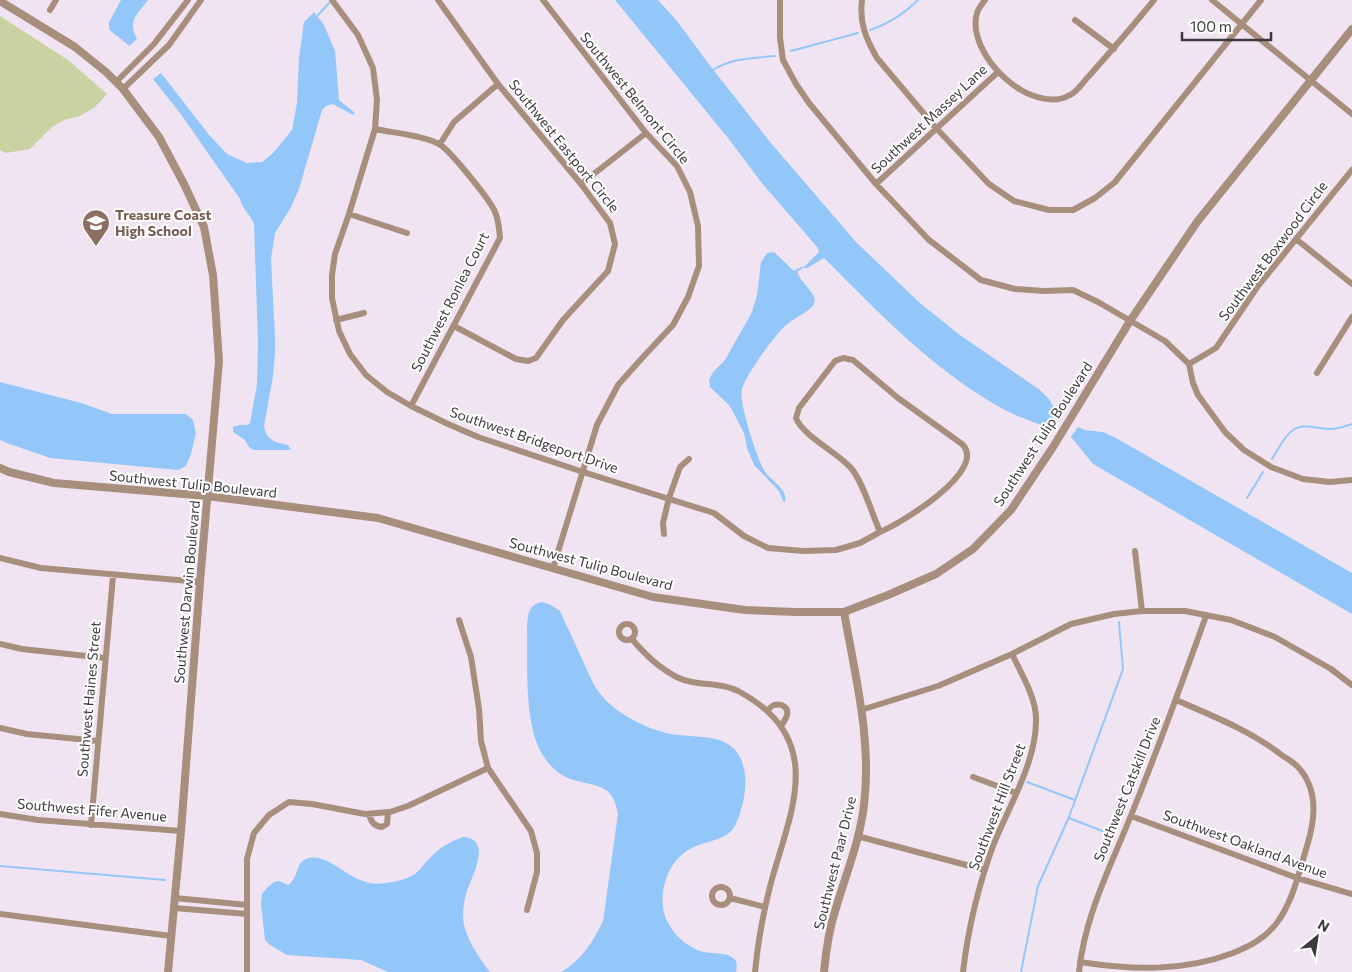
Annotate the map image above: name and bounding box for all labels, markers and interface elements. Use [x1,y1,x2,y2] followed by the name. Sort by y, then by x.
[1182,10,1271,42] scale bar
[1190,17,1232,35] text: 100 m
[577,28,694,167] street label: Southwest Belmont Circle
[867,60,990,177] street label: Southwest Massey Lane
[506,76,623,215] street label: Southwest Eastport Circle
[1215,178,1331,324] street label: Southwest Boxwood Circle
[115,206,211,239] place label: Treasure Coast High School
[81,208,111,247] school or university icon: Treasure Coast High School
[407,229,492,374] street label: Southwest Ronlea Court
[990,358,1096,509] street label: Southwest Tulip Boulevard
[448,403,620,476] street label: Southwest Bridgeport Drive
[108,466,278,501] street label: Southwest Tulip Boulevard
[170,500,203,684] street label: Southwest Darwin Boulevard
[507,533,675,594] street label: Southwest Tulip Boulevard
[73,620,104,778] street label: Southwest Haines Street
[1090,714,1163,864] street label: Southwest Catskill Drive
[964,741,1029,873] street label: Southwest Hill Street
[16,794,168,825] street label: Southwest Fifer Avenue
[810,795,859,931] street label: Southwest Paar Drive
[1161,806,1330,881] street label: Southwest Oakland Avenue
[1292,912,1342,962] north arrow
[1315,915,1333,935] text: N

